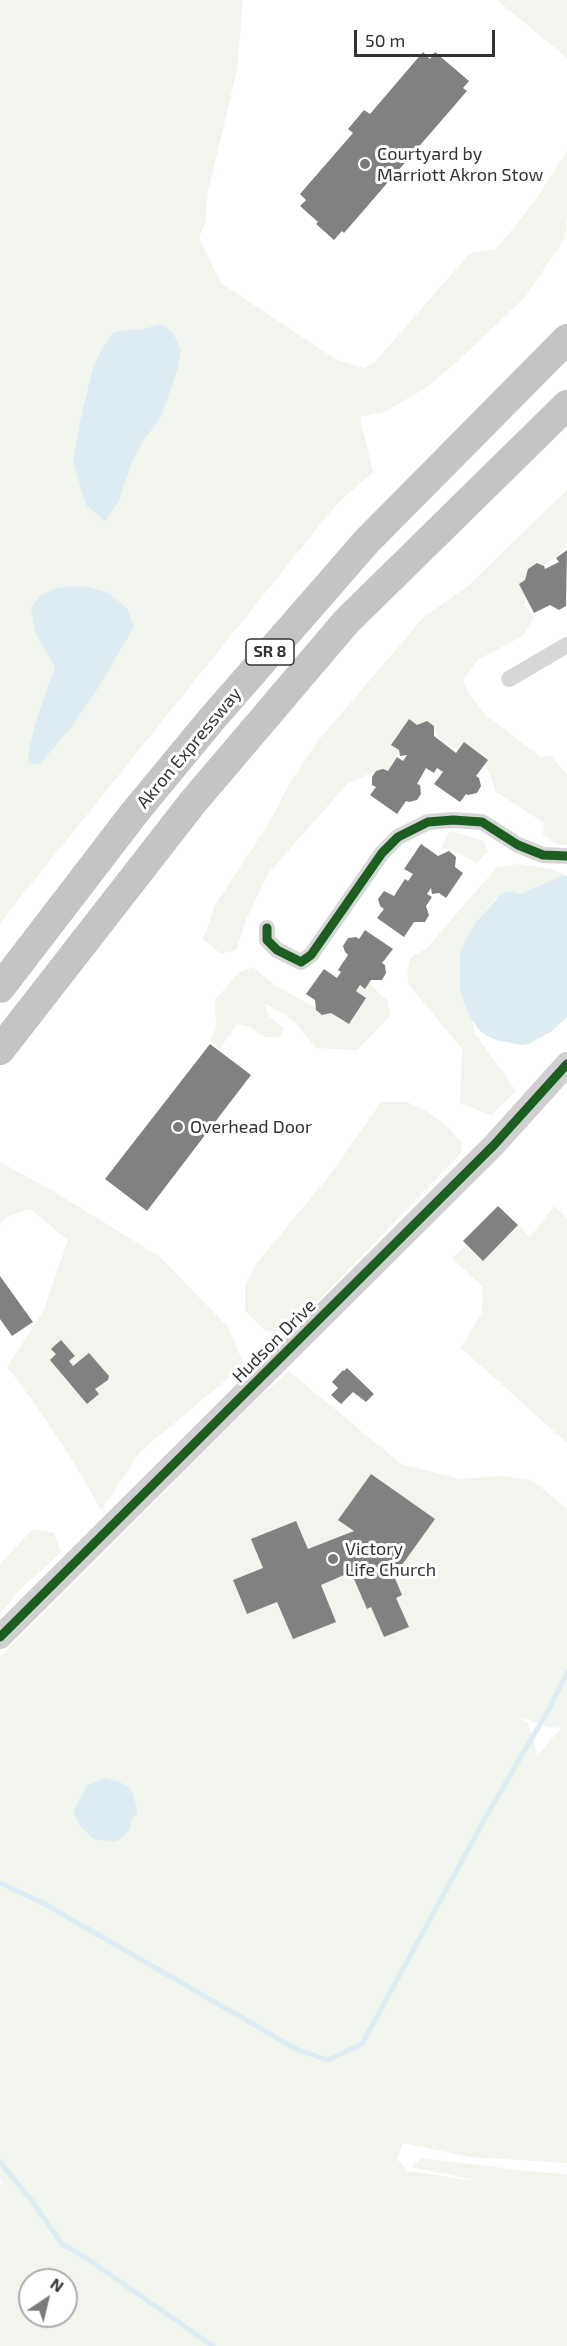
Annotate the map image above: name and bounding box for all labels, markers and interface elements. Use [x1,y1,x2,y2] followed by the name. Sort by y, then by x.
[357,18,498,56] scale bar
[365,29,405,51] text: 50 m
[377,143,543,186] place label: Courtyard by Marriott Akron Stow
[358,157,372,171] marker: Courtyard by Marriott Akron Stow
[246,639,294,665] road number: SR 8
[132,683,246,813] street label: Akron Expressway
[190,1116,312,1138] place label: Overhead Door
[171,1120,185,1134] marker: Overhead Door
[228,1295,320,1387] street label: Hudson Drive
[345,1538,436,1580] place label: Victory Life Church
[326,1552,340,1566] marker: Victory Life Church
[18,2268,78,2328] north arrow
[47,2273,68,2296] text: N

